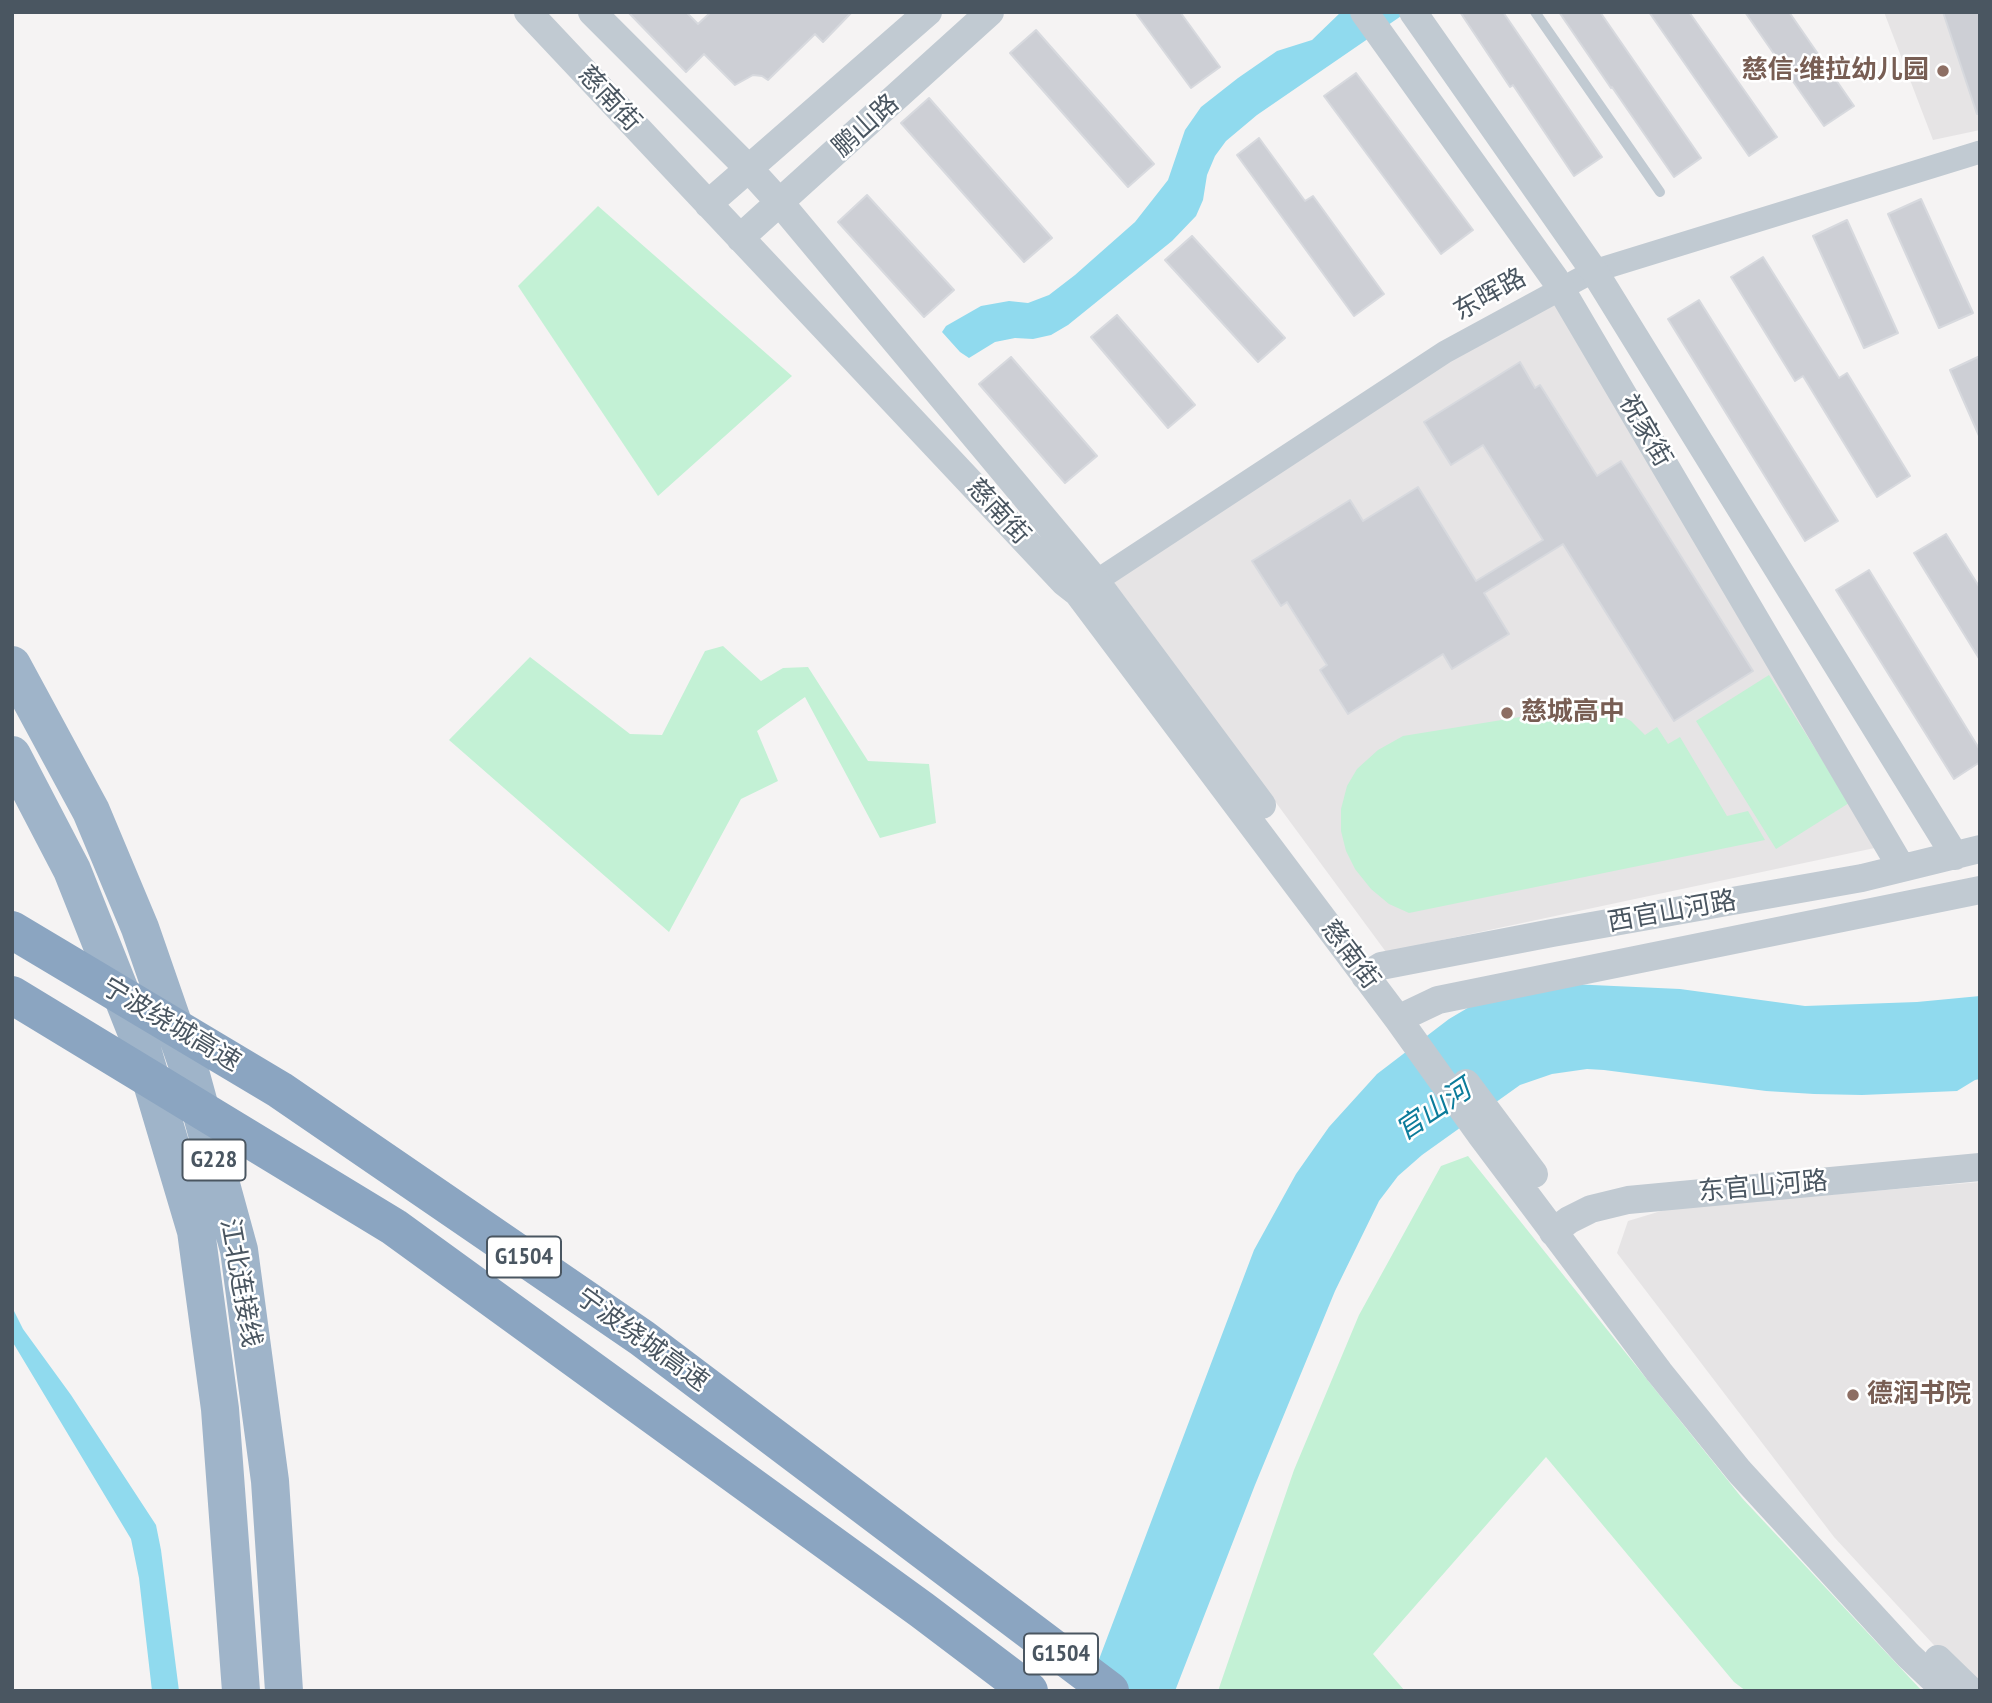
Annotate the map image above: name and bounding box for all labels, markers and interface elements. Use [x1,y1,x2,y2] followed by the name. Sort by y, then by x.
[1741,55,1929,87] place label: 慈信·维拉幼儿园
[571,60,647,138] street label: 慈南街
[1935,63,1951,79] marker: 慈信·维拉幼儿园
[827,88,905,164] street label: 鹏山路
[1448,262,1532,328] street label: 东晖路
[1612,389,1678,473] street label: 祝家街
[960,473,1036,551] street label: 慈南街
[1521,697,1625,729] place label: 慈城高中
[1499,705,1515,721] marker: 慈城高中
[1605,885,1739,939] street label: 西官山河路
[1314,914,1386,996] street label: 慈南街
[96,971,246,1079] street label: 宁波绕城高速
[1390,1074,1478,1148] water label: 官山河
[182,1140,246,1180] road number: G228
[1697,1166,1829,1208] street label: 东官山河路
[213,1216,267,1350] street label: 江北连接线
[487,1237,561,1278] road number: G1504
[570,1282,714,1398] street label: 宁波绕城高速
[1867,1379,1971,1411] place label: 德润书院
[1845,1387,1861,1403] marker: 德润书院
[1024,1634,1098,1674] road number: G1504

